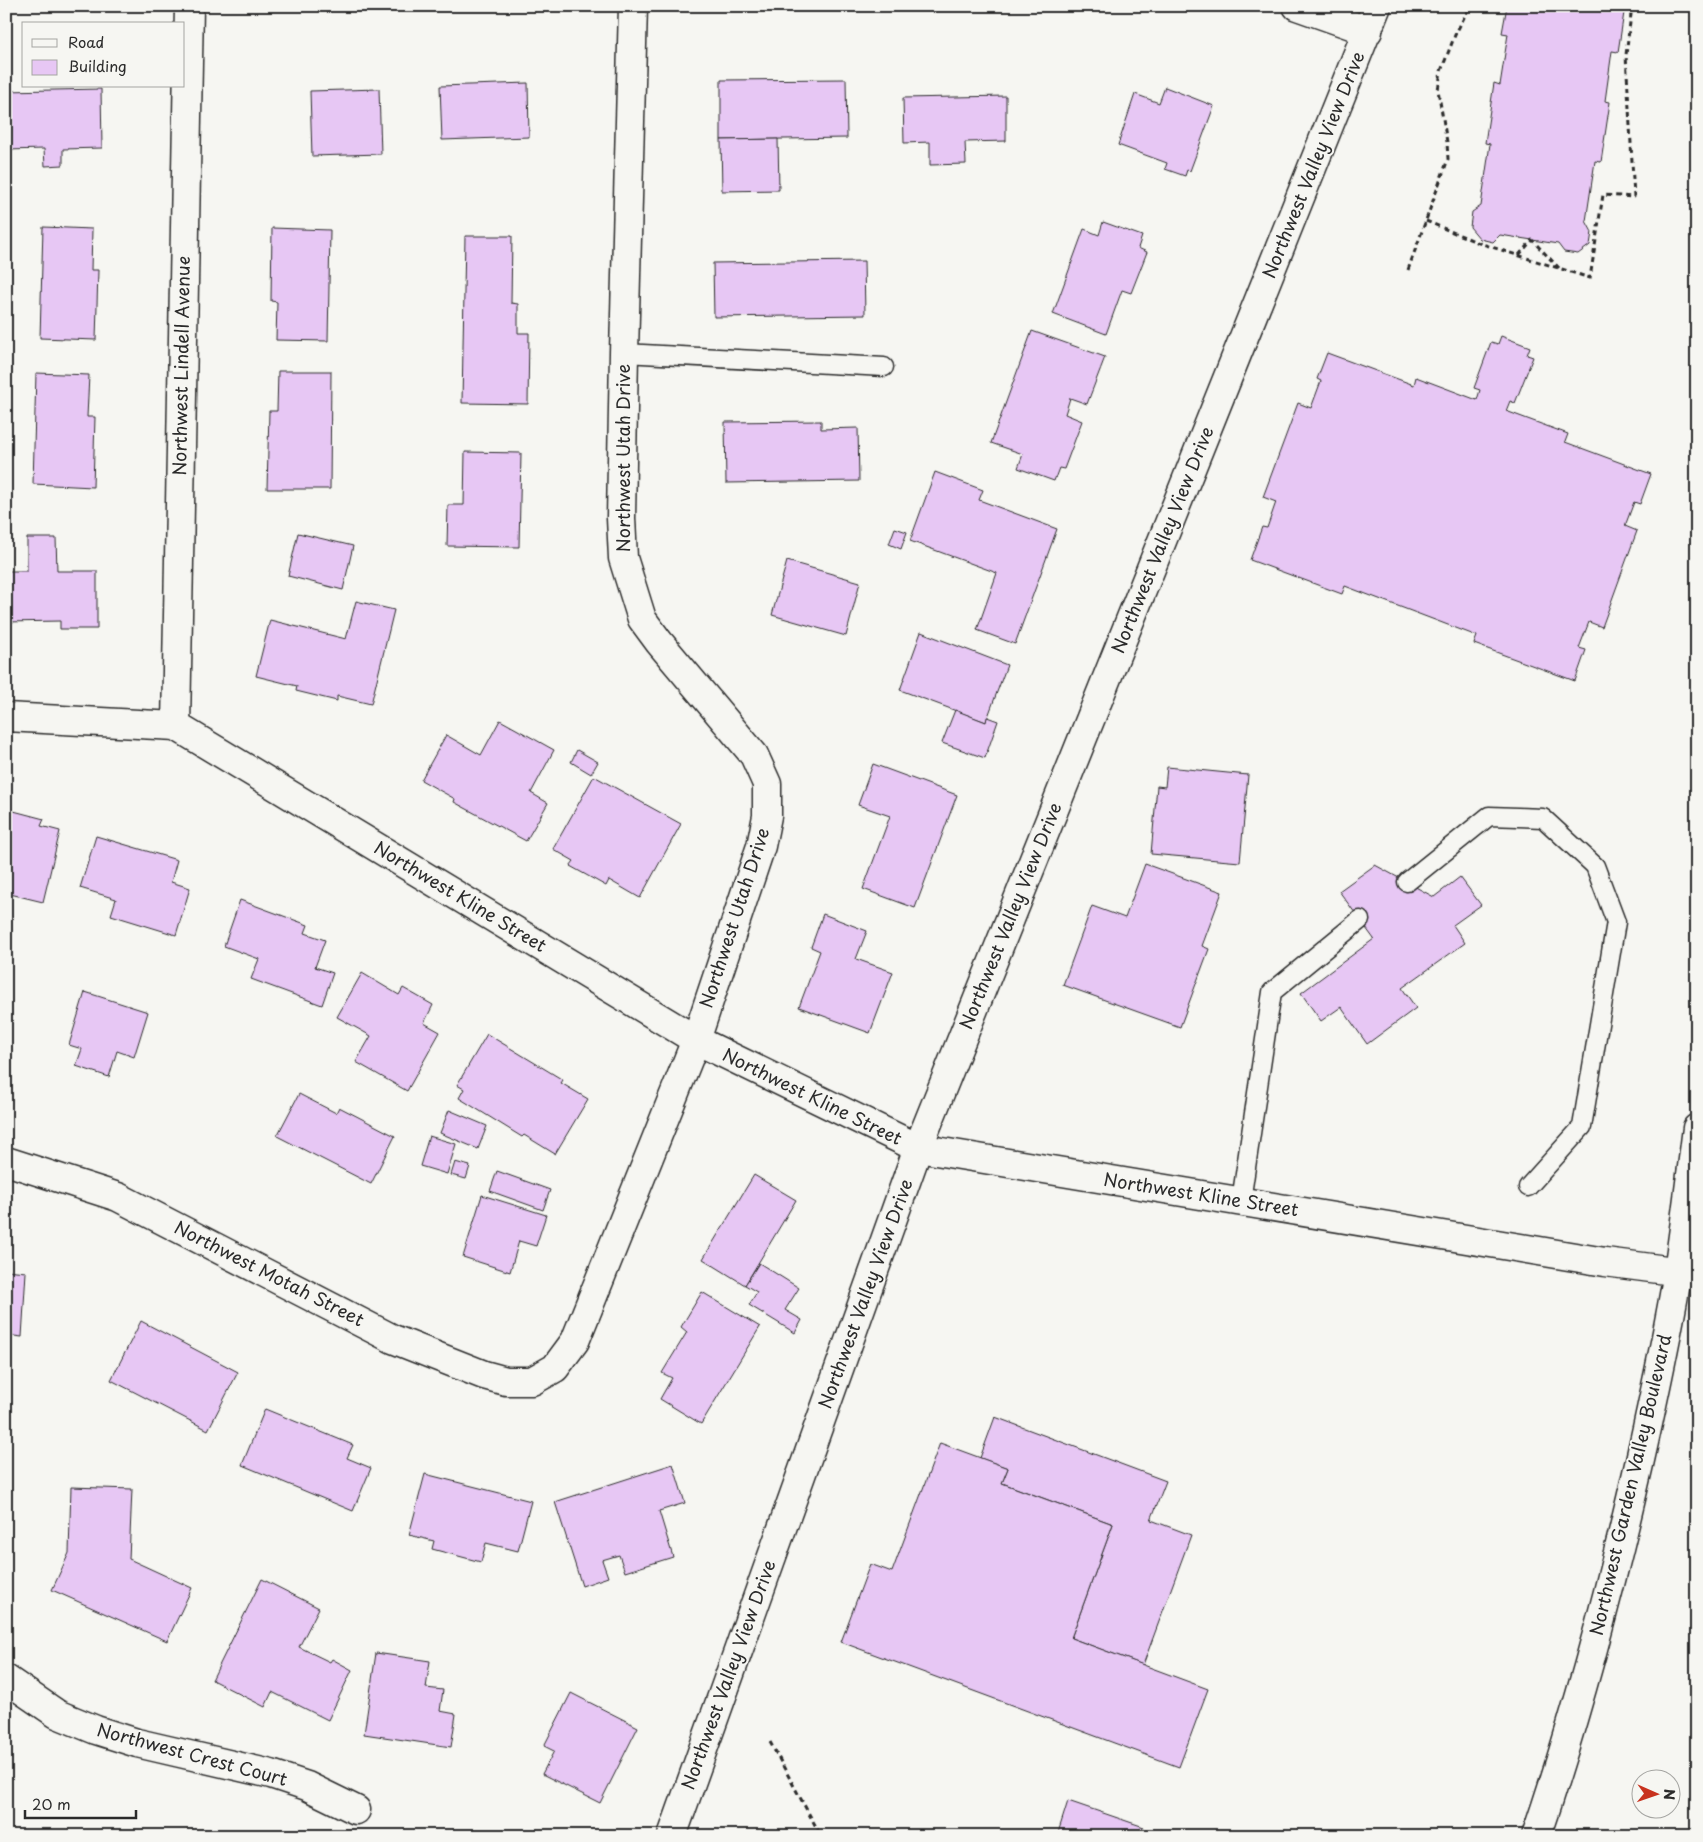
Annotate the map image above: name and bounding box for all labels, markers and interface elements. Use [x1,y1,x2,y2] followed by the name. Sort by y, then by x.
[22,22,185,88] legend
[68,30,104,53] text: Road
[1255,47,1371,282] street label: Northwest Valley View Drive
[68,54,127,77] text: Building
[165,256,196,476] street label: Northwest Lindell Avenue
[609,364,636,552] street label: Northwest Utah Drive
[1104,422,1220,657] street label: Northwest Valley View Drive
[952,798,1068,1033] street label: Northwest Valley View Drive
[692,824,776,1011] street label: Northwest Utah Drive
[369,833,552,958] street label: Northwest Kline Street
[718,1040,907,1151] street label: Northwest Kline Street
[1102,1165,1301,1222] street label: Northwest Kline Street
[810,1175,919,1412] street label: Northwest Valley View Drive
[170,1213,369,1332] street label: Northwest Motah Street
[1582,1331,1677,1638] street label: Northwest Garden Valley Boulevard
[673,1556,782,1793] street label: Northwest Valley View Drive
[94,1715,291,1792] street label: Northwest Crest Court
[1630,1770,1680,1820] north arrow
[25,1787,136,1819] scale bar
[1659,1789,1680,1800] text: N
[32,1792,71,1815] text: 20 m

